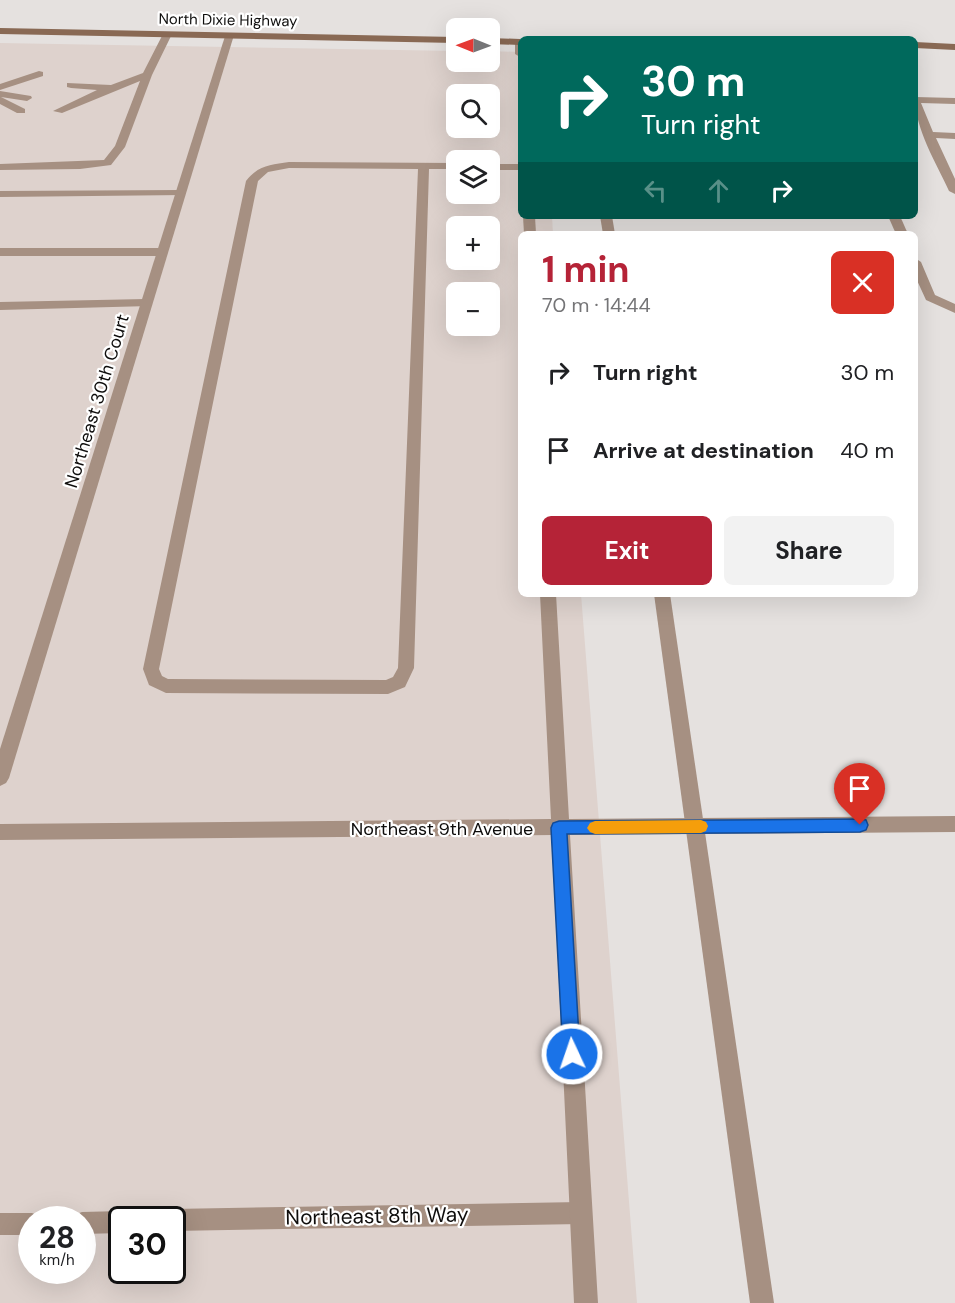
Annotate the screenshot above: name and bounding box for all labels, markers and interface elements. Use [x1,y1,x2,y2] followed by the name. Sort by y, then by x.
[158,9,298,31] street label: North Dixie Highway
[446,18,500,72] north arrow
[446,18,500,336] map controls
[641,54,745,109] text: 30 m
[542,60,620,138] icon: right
[446,84,500,138] button: search
[641,107,761,142] text: Turn right
[446,150,500,204] button: layers
[639,174,672,207] icon: left
[702,174,735,207] icon: ahead
[765,174,798,207] icon: right
[446,216,500,270] button: +
[542,246,630,293] text: 1 min
[831,251,894,314] button: close
[446,282,500,336] button: −
[542,292,651,318] text: 70 m · 14:44
[59,311,135,491] street label: Northeast 30th Court
[542,356,575,389] icon: right
[593,358,698,387] text: Turn right
[840,358,894,387] text: 30 m
[542,434,575,467] icon: arrive
[593,436,814,465] text: Arrive at destination
[840,436,894,465] text: 40 m
[542,516,712,585] button: Exit
[724,516,894,585] button: Share
[834,763,885,825] pin
[843,772,876,805] icon: arrive
[351,817,533,841] street label: Northeast 9th Avenue
[540,1022,604,1086] position arrow
[285,1200,469,1232] street label: Northeast 8th Way
[108,1206,186,1284] speed limit sign: 30
[39,1218,75,1257] text: 28
[39,1250,75,1270] text: km/h

